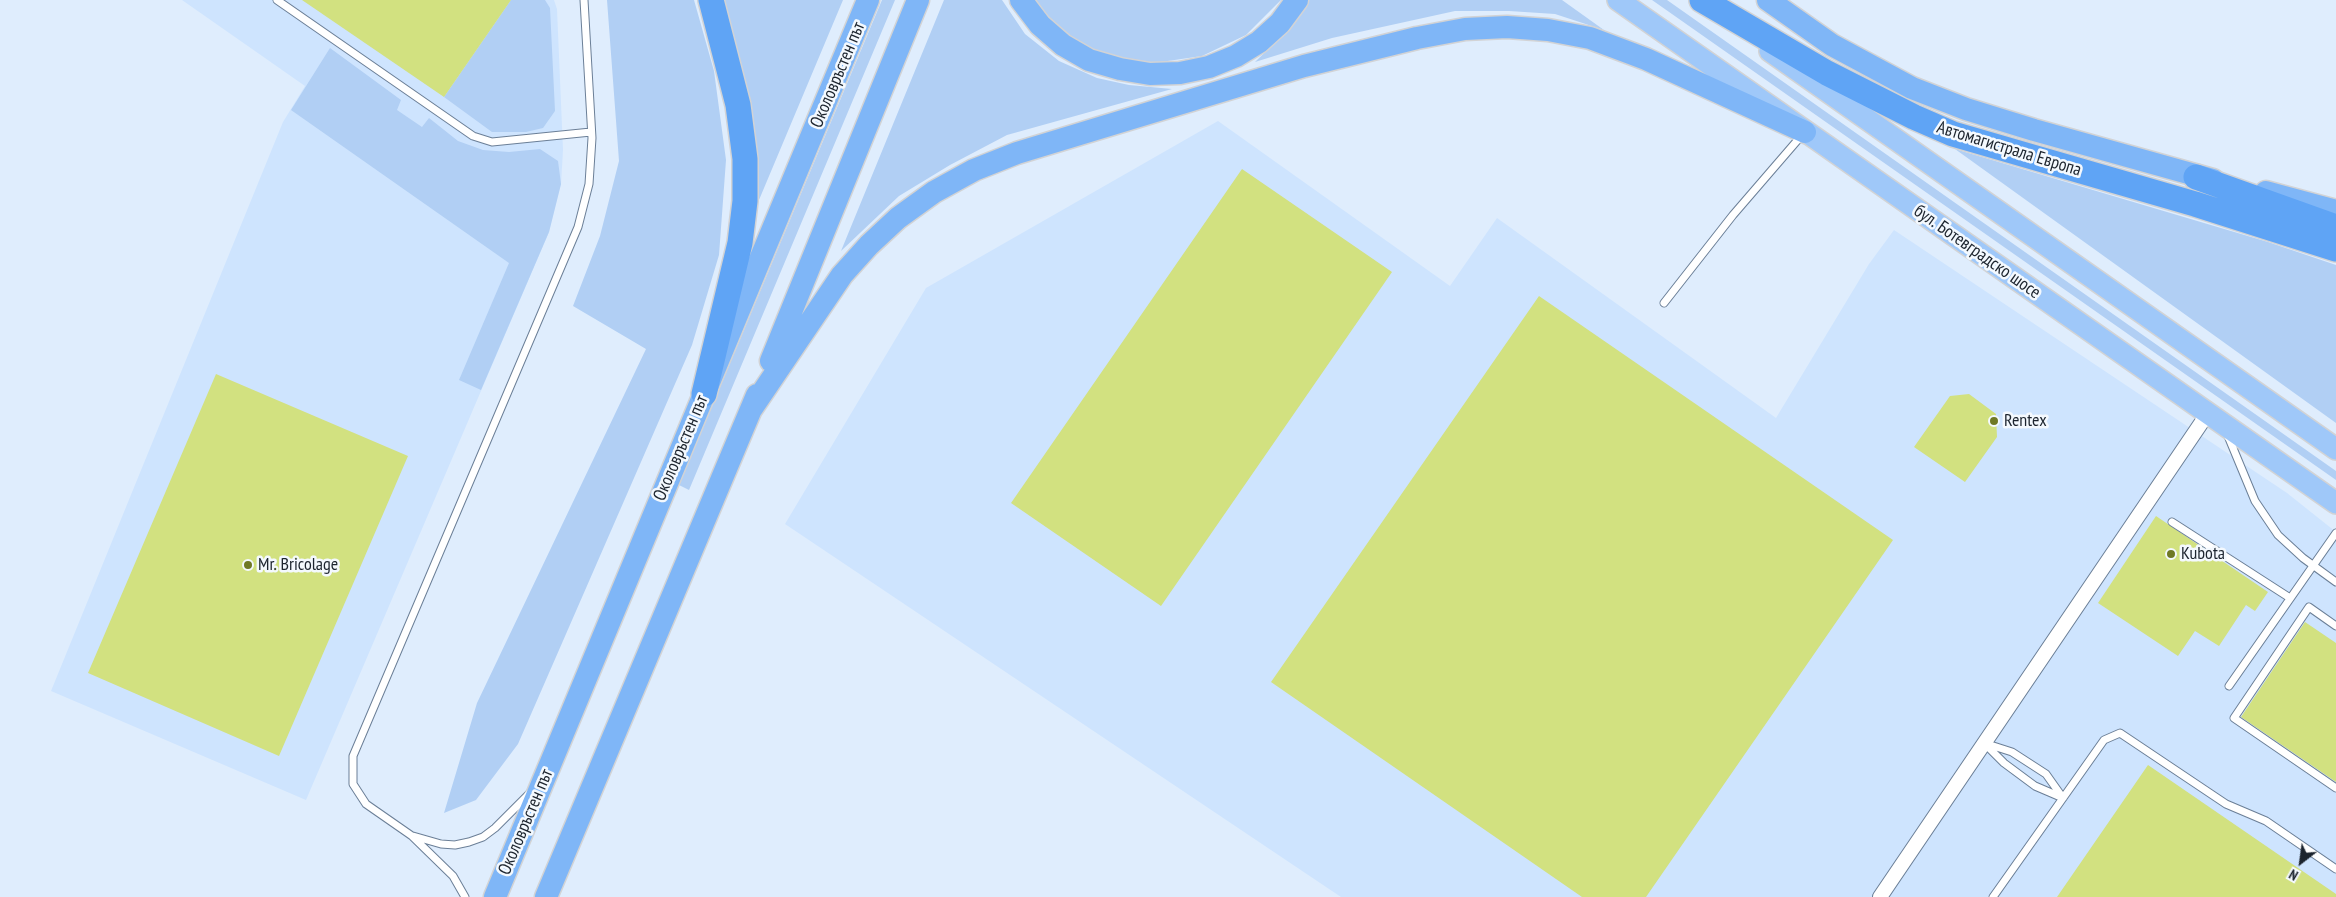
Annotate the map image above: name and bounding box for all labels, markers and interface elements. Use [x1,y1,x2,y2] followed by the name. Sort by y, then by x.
[806,19,870,131] street label: Околовръстен път
[1934,117,2084,181] street label: Автомагистрала Европа
[1910,200,2044,304] street label: бул. Ботевградско шосе
[649,392,713,504] street label: Околовръстен път
[2004,410,2047,432] place label: Rentex
[1988,415,2000,427] marker: Rentex
[2181,543,2225,565] place label: Kubota
[2165,548,2177,560] marker: Kubota
[258,554,338,576] place label: Mr. Bricolage
[242,559,254,571] marker: Mr. Bricolage
[494,766,558,878] street label: Околовръстен път
[2276,837,2326,887] north arrow
[2286,865,2301,885] text: N

